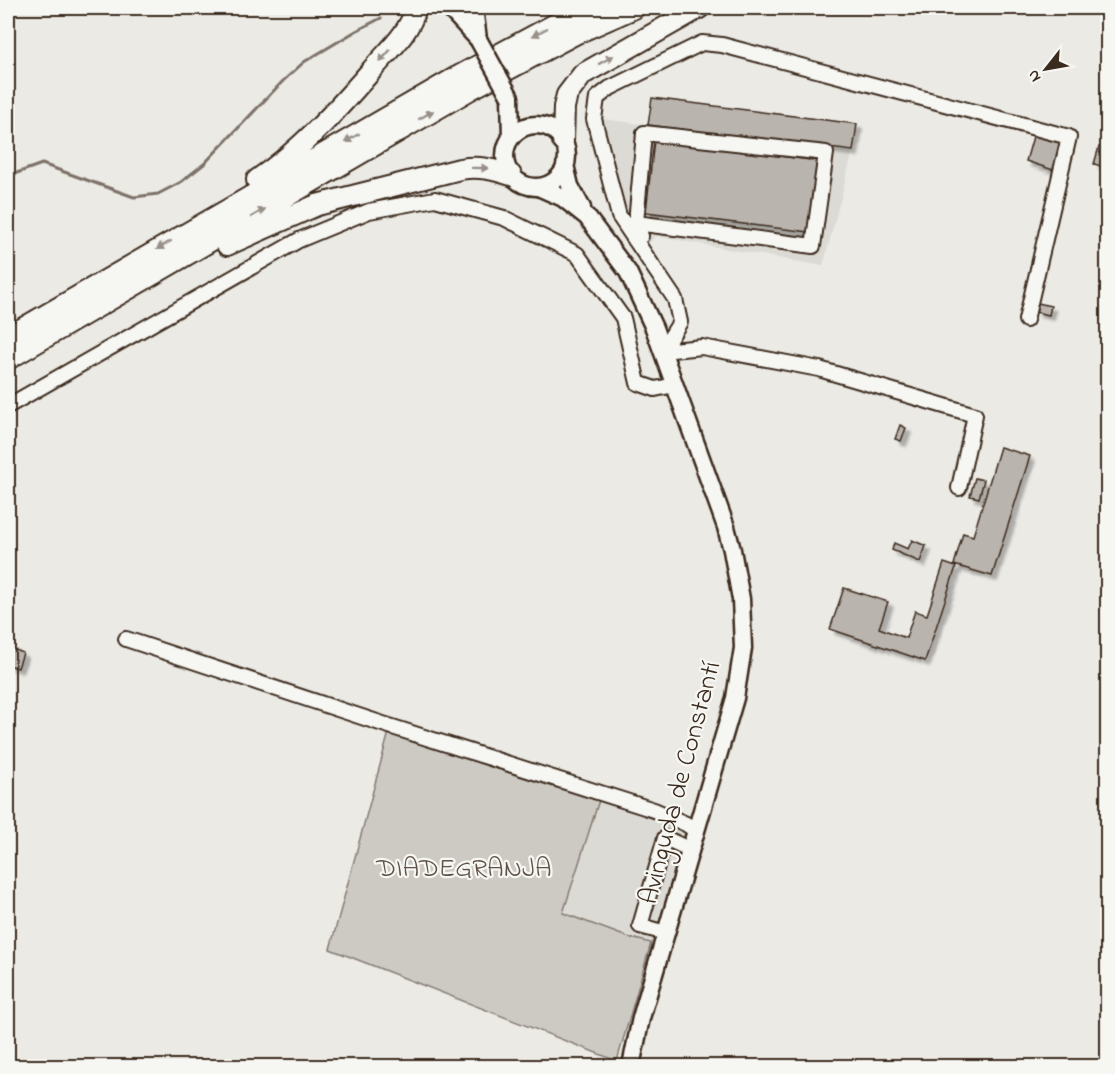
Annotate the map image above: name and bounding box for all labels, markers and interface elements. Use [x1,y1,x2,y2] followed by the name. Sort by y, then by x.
[531,27,548,37] one-way arrow
[1016,39,1076,99] north arrow
[379,48,392,63] one-way arrow
[598,55,615,65] one-way arrow
[1022,65,1048,87] text: N
[418,110,435,120] one-way arrow
[343,133,360,143] one-way arrow
[470,163,489,172] one-way arrow
[250,208,266,219] one-way arrow
[155,240,172,250] one-way arrow
[630,657,732,909] street label: Avinguda de Constantí
[375,850,552,889] park label: DIADEGRANJA

